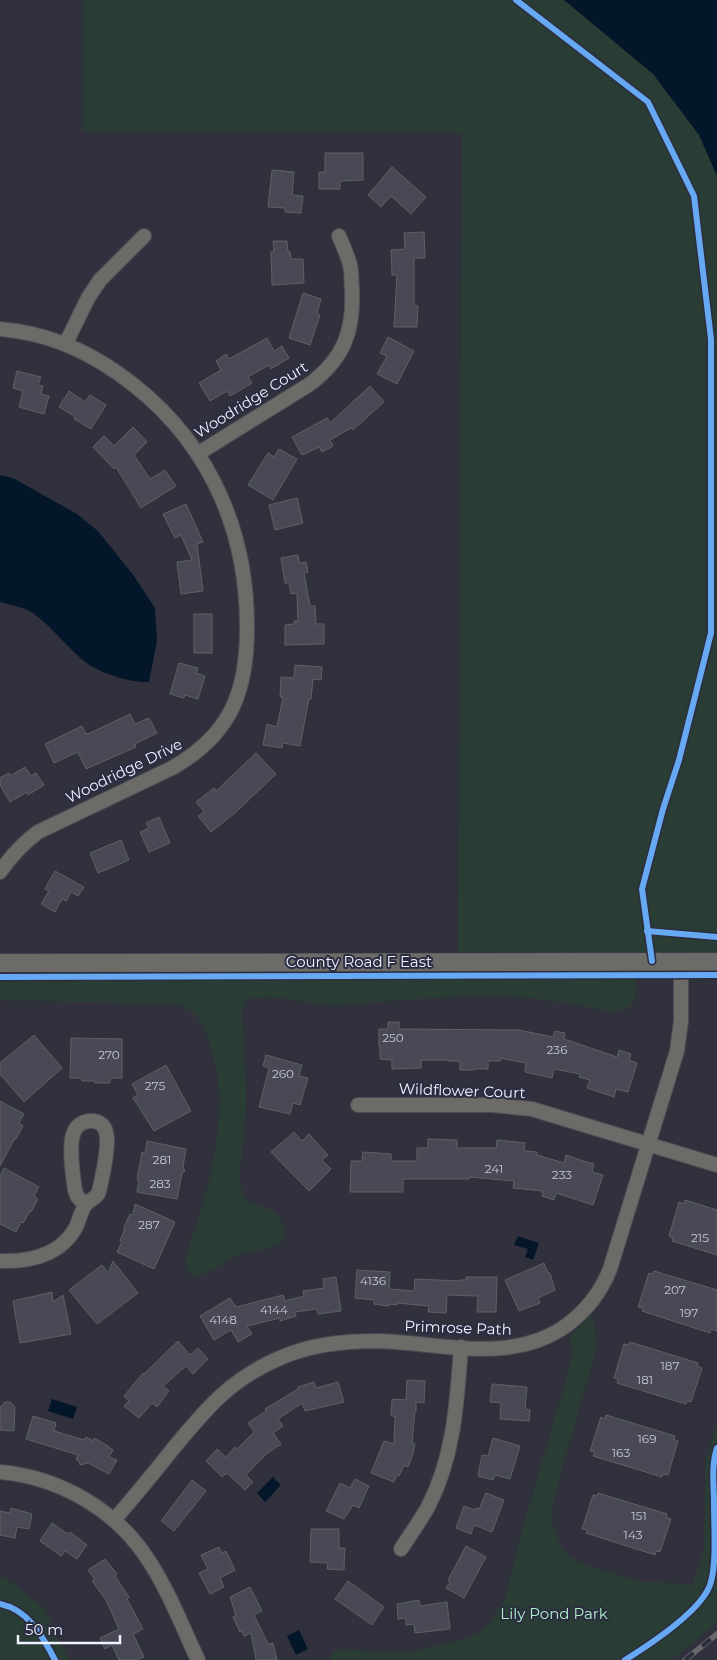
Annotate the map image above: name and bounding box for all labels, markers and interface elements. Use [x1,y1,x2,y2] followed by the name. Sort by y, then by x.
[190,357,311,442] street label: Woodridge Court
[62,734,185,807] street label: Woodridge Drive
[286,952,432,971] street label: County Road F East
[382,1030,404,1045] house number: 250
[547,1042,567,1057] house number: 236
[98,1047,120,1062] house number: 270
[272,1066,294,1081] house number: 260
[145,1078,165,1093] house number: 275
[398,1079,526,1102] street label: Wildflower Court
[153,1152,171,1167] house number: 281
[485,1161,503,1176] house number: 241
[552,1167,572,1182] house number: 233
[149,1176,171,1191] house number: 283
[138,1217,160,1232] house number: 287
[691,1230,709,1245] house number: 215
[360,1273,386,1288] house number: 4136
[664,1282,686,1297] house number: 207
[260,1302,288,1317] house number: 4144
[680,1305,698,1320] house number: 197
[209,1312,237,1327] house number: 4148
[404,1316,512,1339] street label: Primrose Path
[660,1358,680,1373] house number: 187
[637,1372,653,1387] house number: 181
[638,1431,656,1446] house number: 169
[612,1445,630,1460] house number: 163
[631,1508,647,1523] house number: 151
[624,1527,643,1542] house number: 143
[500,1604,608,1623] park label: Lily Pond Park
[18,1612,120,1644] scale bar
[25,1620,63,1639] text: 50 m

